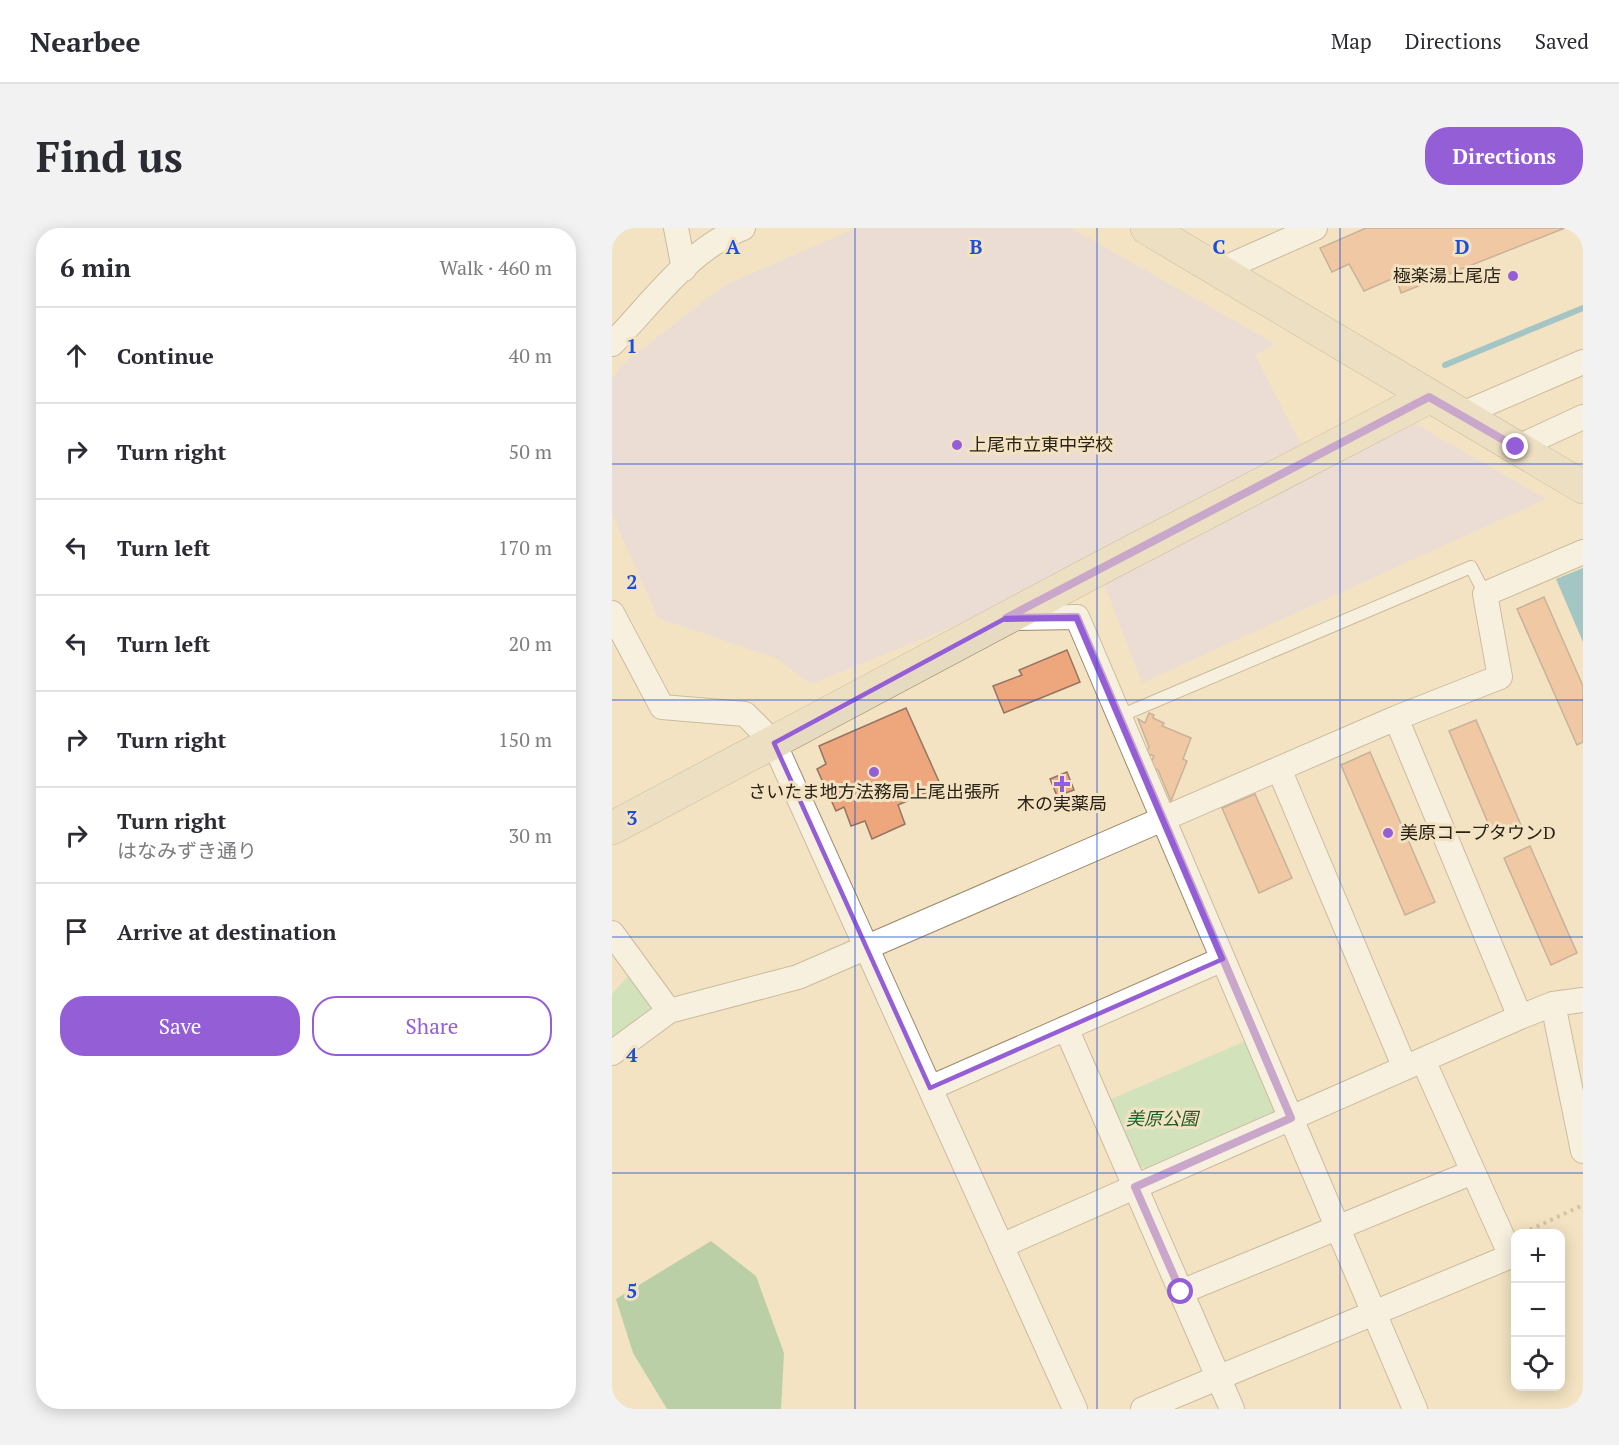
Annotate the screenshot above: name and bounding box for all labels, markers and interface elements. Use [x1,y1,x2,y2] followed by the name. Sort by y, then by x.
[30,23,140,60] text: Nearbee
[1331,27,1372,55] text: Map
[1405,27,1502,55] text: Directions
[1535,27,1589,55] text: Saved
[1425,127,1583,185] button: Directions
[36,128,183,184] text: Find us
[726,233,741,260] text: A
[970,233,983,260] text: B
[1212,233,1226,260] text: C
[1455,233,1469,260] text: D
[60,250,131,284] text: 6 min
[440,254,552,281] text: Walk · 460 m
[1393,263,1501,287] place label: 極楽湯上尾店
[1506,269,1520,283] marker: 極楽湯上尾店
[626,332,638,359] text: 1
[60,339,93,372] icon: ahead
[117,341,214,370] text: Continue
[509,342,552,369] text: 40 m
[969,432,1113,456] place label: 上尾市立東中学校
[1502,433,1528,459] route end
[60,435,93,468] icon: right
[117,437,226,466] text: Turn right
[509,438,552,465] text: 50 m
[950,438,964,452] marker: 上尾市立東中学校
[60,531,93,564] icon: left
[117,533,210,562] text: Turn left
[498,534,552,561] text: 170 m
[626,568,638,595] text: 2
[60,627,93,660] icon: left
[117,629,210,658] text: Turn left
[509,630,552,657] text: 20 m
[60,723,93,756] icon: right
[117,725,226,754] text: Turn right
[498,726,552,753] text: 150 m
[867,765,881,779] marker: さいたま地方法務局上尾出張所
[1055,777,1069,791] marker: 木の実薬局
[748,779,1000,803] place label: さいたま地方法務局上尾出張所
[1017,791,1107,815] place label: 木の実薬局
[626,804,638,831] text: 3
[117,806,226,835] text: Turn right
[60,819,93,852] icon: right
[1400,820,1556,844] place label: 美原コープタウンD
[509,822,552,849] text: 30 m
[1381,826,1395,840] marker: 美原コープタウンD
[117,837,257,864] text: はなみずき通り
[60,915,93,948] icon: arrive
[117,917,336,946] text: Arrive at destination
[60,996,300,1056] button: Save
[312,996,552,1056] button: Share
[626,1041,638,1068] text: 4
[1126,1106,1201,1130] park label: 美原公園
[1511,1229,1565,1391] map controls
[1511,1229,1565,1283] button: +
[626,1277,638,1304] text: 5
[1167,1278,1193,1304] route start
[1511,1283,1565,1337] button: −
[1511,1337,1565,1391] button: locate

